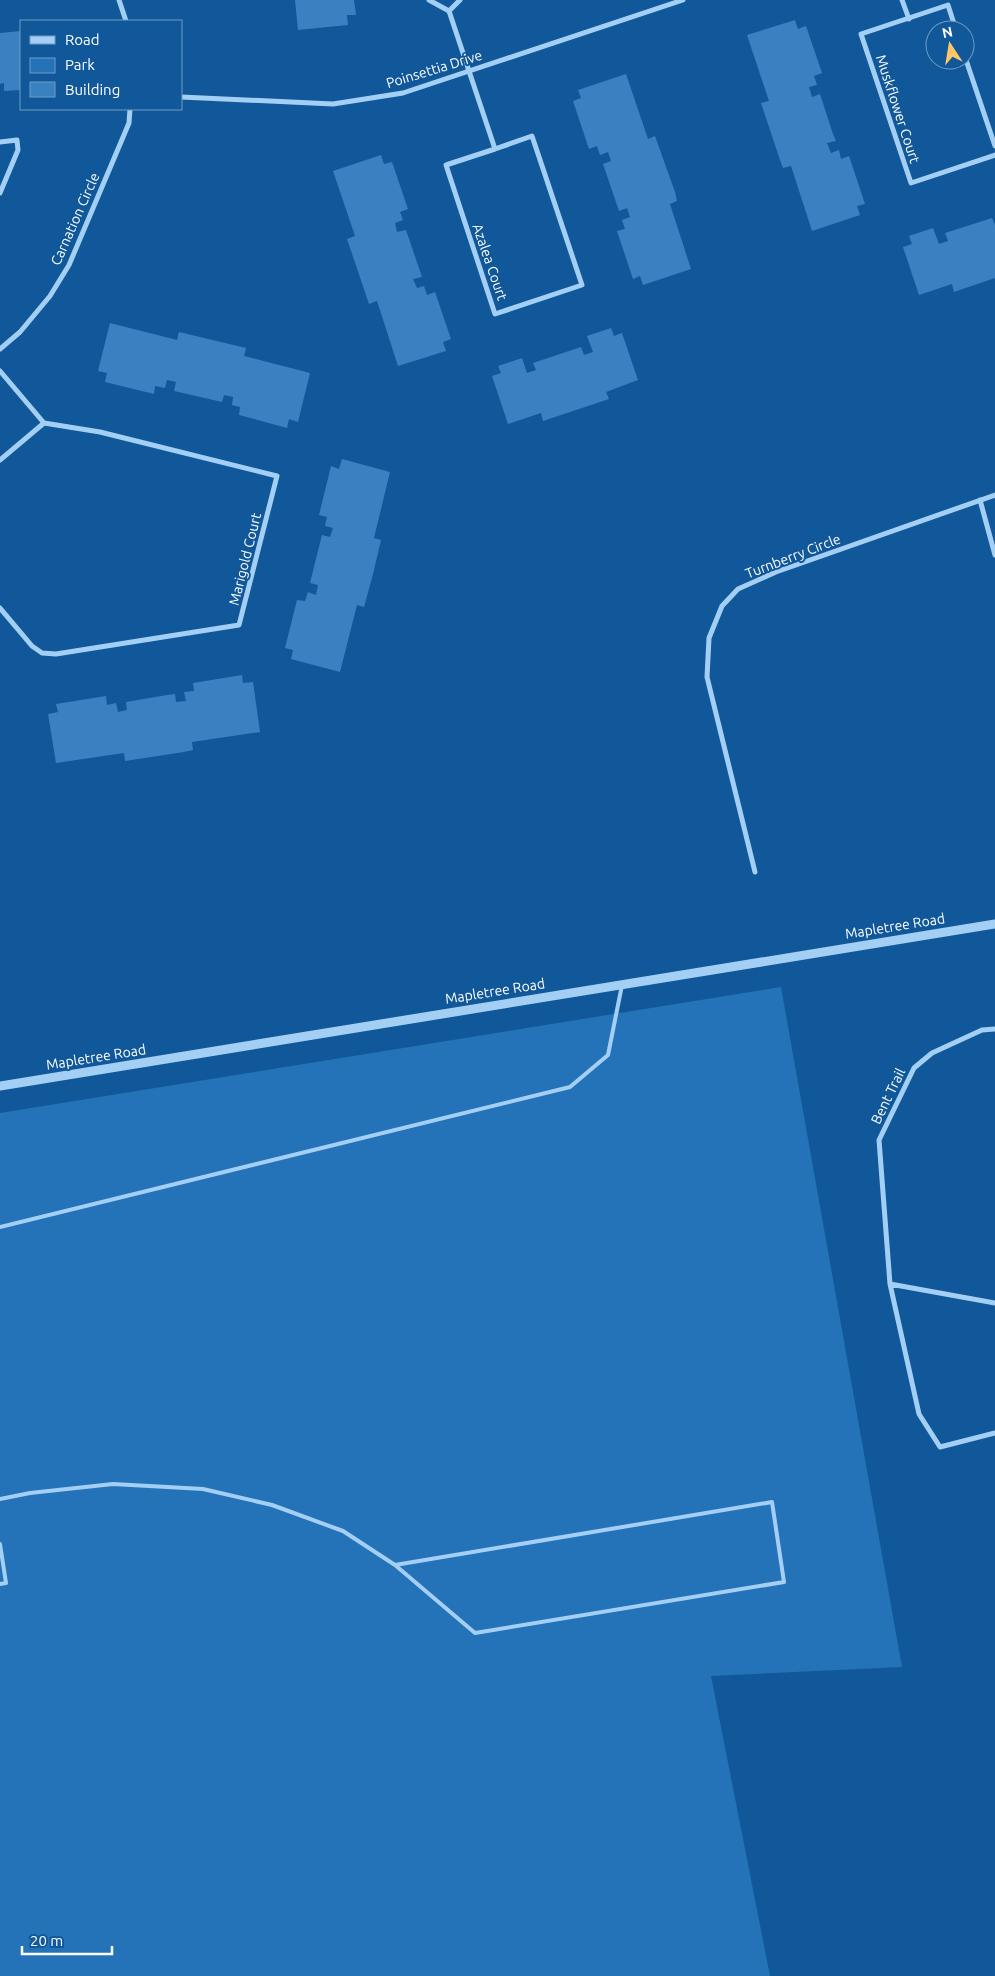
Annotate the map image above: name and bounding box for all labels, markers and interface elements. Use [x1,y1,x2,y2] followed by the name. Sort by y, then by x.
[20,20,182,110] legend
[925,20,975,70] north arrow
[941,23,954,41] text: N
[65,31,100,48] text: Road
[384,47,484,91] street label: Poinsettia Drive
[873,53,923,166] street label: Muskflower Court
[65,56,95,73] text: Park
[65,81,120,98] text: Building
[47,170,103,268] street label: Carnation Circle
[469,221,511,303] street label: Azalea Court
[226,511,264,607] street label: Marigold Court
[743,530,843,582] street label: Turnberry Circle
[844,910,946,942] street label: Mapletree Road
[444,975,546,1007] street label: Mapletree Road
[45,1041,147,1073] street label: Mapletree Road
[868,1065,909,1127] street label: Bent Trail
[22,1924,112,1956] scale bar
[30,1932,63,1949] text: 20 m

